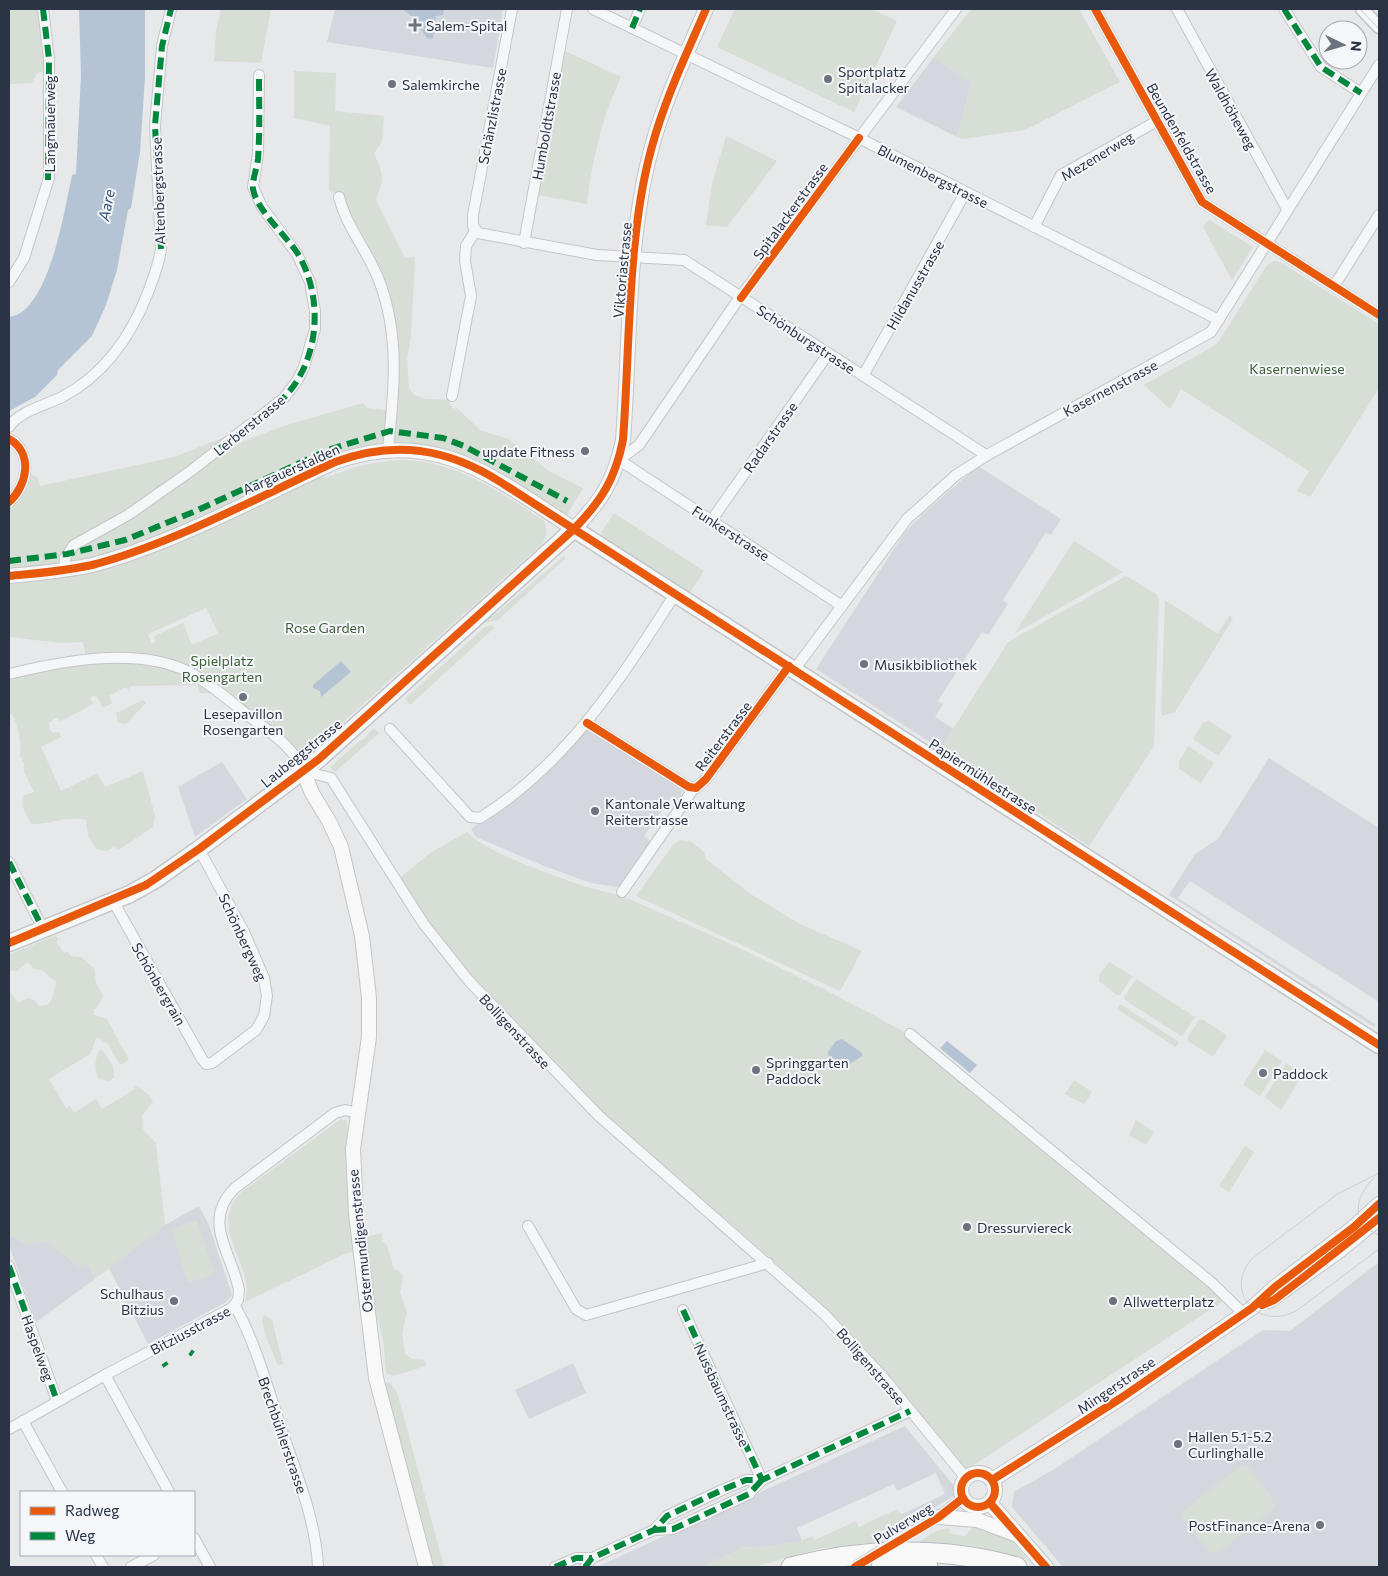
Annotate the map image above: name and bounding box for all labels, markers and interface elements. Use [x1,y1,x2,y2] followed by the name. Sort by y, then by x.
[426,17,507,34] place label: Salem-Spital
[408,18,422,32] marker: Salem-Spital
[1318,20,1368,70] north arrow
[1348,40,1365,52] text: N
[838,63,910,96] place label: Sportplatz Spitalacker
[1202,65,1260,153] street label: Waldhöheweg
[474,67,510,165] street label: Schänzlistrasse
[528,71,564,181] street label: Humboldtstrasse
[822,73,834,85] marker: Sportplatz Spitalacker
[41,75,58,173] street label: Langmauerweg
[402,76,480,93] place label: Salemkirche
[386,78,398,90] marker: Salemkirche
[1143,80,1221,196] street label: Beundenfeldstrasse
[1057,127,1137,184] street label: Mezenerweg
[148,137,168,245] street label: Altenbergstrasse
[875,141,991,211] street label: Blumenbergstrasse
[749,159,831,263] street label: Spitalackerstrasse
[94,188,118,223] water label: Aare
[609,221,635,319] street label: Viktoriastrasse
[883,237,947,333] street label: Hildanusstrasse
[754,301,858,377] street label: Schönburgstrasse
[1060,356,1160,420] street label: Kasernenstrasse
[1249,360,1345,377] park label: Kasernenwiese
[210,391,288,459] street label: Lerberstrasse
[739,398,801,476] street label: Radarstrasse
[240,440,342,498] street label: Aargauerstalden
[482,443,575,460] place label: update Fitness
[579,445,591,457] marker: update Fitness
[689,502,773,564] street label: Funkerstrasse
[285,619,365,636] park label: Rose Garden
[182,652,262,685] park label: Spielplatz Rosengarten
[874,656,977,673] place label: Musikbibliothek
[858,658,870,670] marker: Musikbibliothek
[237,691,249,703] marker: Lesepavillon Rosengarten
[691,698,755,774] street label: Reiterstrasse
[203,705,283,738] place label: Lesepavillon Rosengarten
[257,715,345,791] street label: Laubeggstrasse
[926,735,1040,817] street label: Papiermühlestrasse
[605,795,746,828] place label: Kantonale Verwaltung Reiterstrasse
[589,805,601,817] marker: Kantonale Verwaltung Reiterstrasse
[215,891,271,984] street label: Schönbergweg
[128,940,190,1028] street label: Schönbergrain
[476,990,554,1072] street label: Bolligenstrasse
[766,1054,849,1087] place label: Springgarten Paddock
[750,1064,762,1076] marker: Springgarten Paddock
[1273,1065,1329,1082] place label: Paddock
[1257,1067,1269,1079] marker: Paddock
[344,1169,376,1313] street label: Ostermundigenstrasse
[977,1219,1072,1236] place label: Dressurviereck
[961,1221,973,1233] marker: Dressurviereck
[100,1285,164,1318] place label: Schulhaus Bitzius
[1123,1293,1214,1310] place label: Allwetterplatz
[168,1295,180,1307] marker: Schulhaus Bitzius
[1107,1295,1119,1307] marker: Allwetterplatz
[147,1302,233,1358] street label: Bitziusstrasse
[18,1313,58,1384] street label: Haspelweg
[833,1324,909,1408] street label: Bolligenstrasse
[691,1341,753,1449] street label: Nussbaumstrasse
[1074,1353,1158,1417] street label: Mingerstrasse
[255,1375,311,1495] street label: Brechbühlerstrasse
[1188,1428,1272,1461] place label: Hallen 5.1-5.2 Curlinghalle
[1172,1438,1184,1450] marker: Hallen 5.1-5.2 Curlinghalle
[20,1491,195,1556] legend
[870,1499,936,1547] street label: Pulverweg
[65,1501,119,1519] text: Radweg
[1188,1517,1310,1534] place label: PostFinance-Arena
[1314,1519,1326,1531] marker: PostFinance-Arena
[65,1526,95,1544] text: Weg

